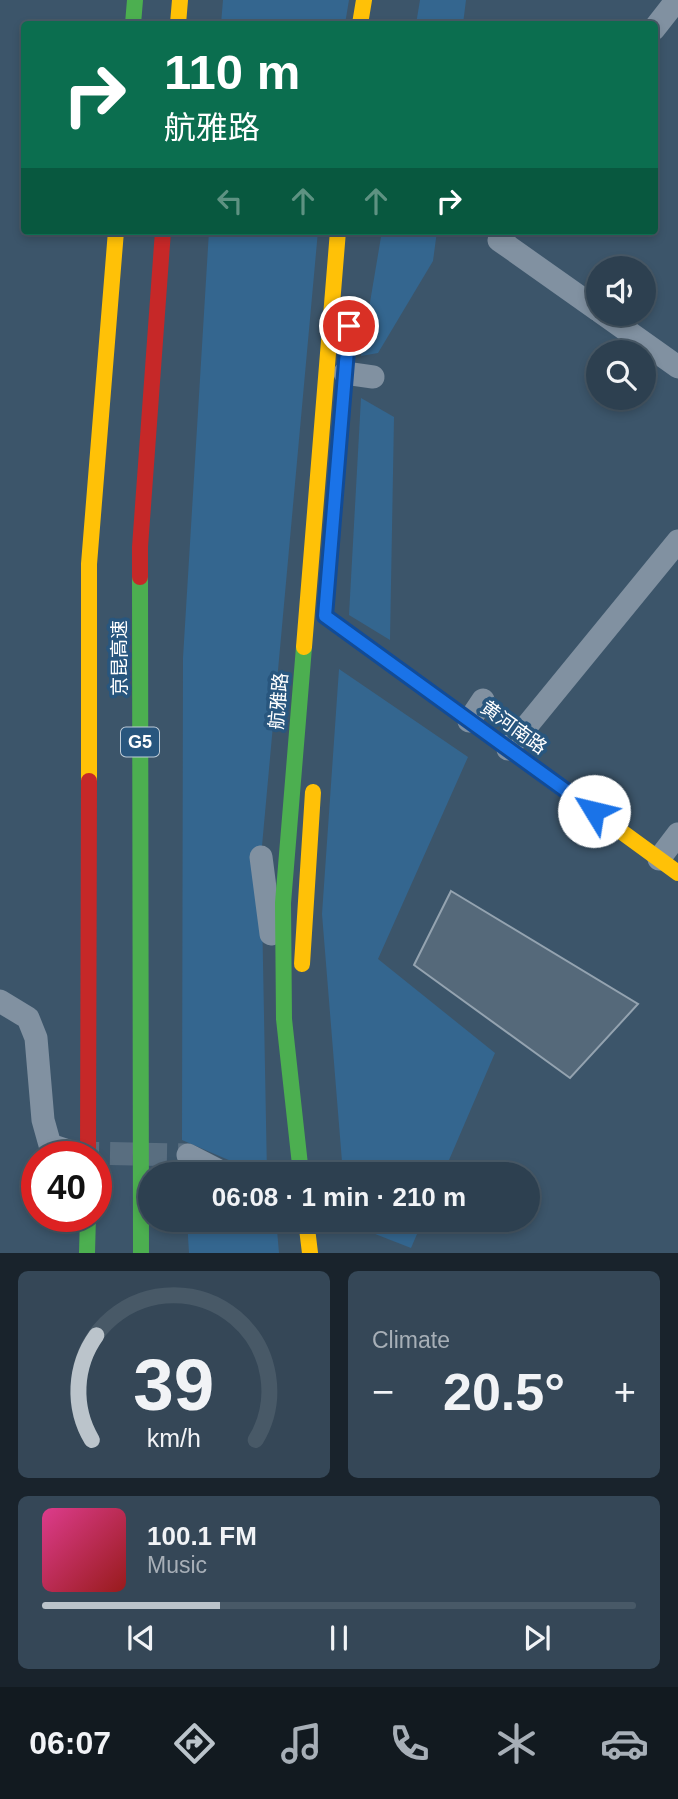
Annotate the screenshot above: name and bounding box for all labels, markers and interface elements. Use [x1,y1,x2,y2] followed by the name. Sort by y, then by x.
[164,45,300,99] text: 110 m
[49,49,140,140] icon: right
[164,110,260,146] text: 航雅路
[211,182,249,220] icon: left
[284,182,322,220] icon: ahead
[357,182,395,220] icon: ahead
[430,182,468,220] icon: right
[586,256,656,410] map controls
[586,256,656,326] button: sound
[319,296,379,356] pin
[330,307,368,345] icon: arrive
[586,340,656,410] button: search
[109,620,130,696] street label: 京昆高速
[266,672,291,730] street label: 航雅路
[477,697,551,758] street label: 黄河南路
[121,728,159,756] road number: G5
[557,774,631,848] position arrow
[21,1141,112,1232] speed limit sign: 40
[212,1182,466,1212] text: 06:08 · 1 min · 210 m
[372,1327,450,1353] text: Climate
[134,1345,214,1426] text: 39
[443,1363,565,1421] text: 20.5°
[372,1371,394,1413] text: −
[614,1371,636,1413] text: +
[147,1424,201,1452] text: km/h
[147,1521,257,1551] text: 100.1 FM
[147,1552,207,1578] text: Music
[122,1619,160,1657] icon: previous
[320,1619,358,1657] icon: pause
[518,1619,556,1657] icon: next
[170,1719,219,1768] icon: directions
[277,1719,326,1768] icon: music
[385,1719,434,1768] icon: phone
[492,1719,541,1768] icon: climate
[600,1719,649,1768] icon: car
[29,1725,111,1761] text: 06:07

